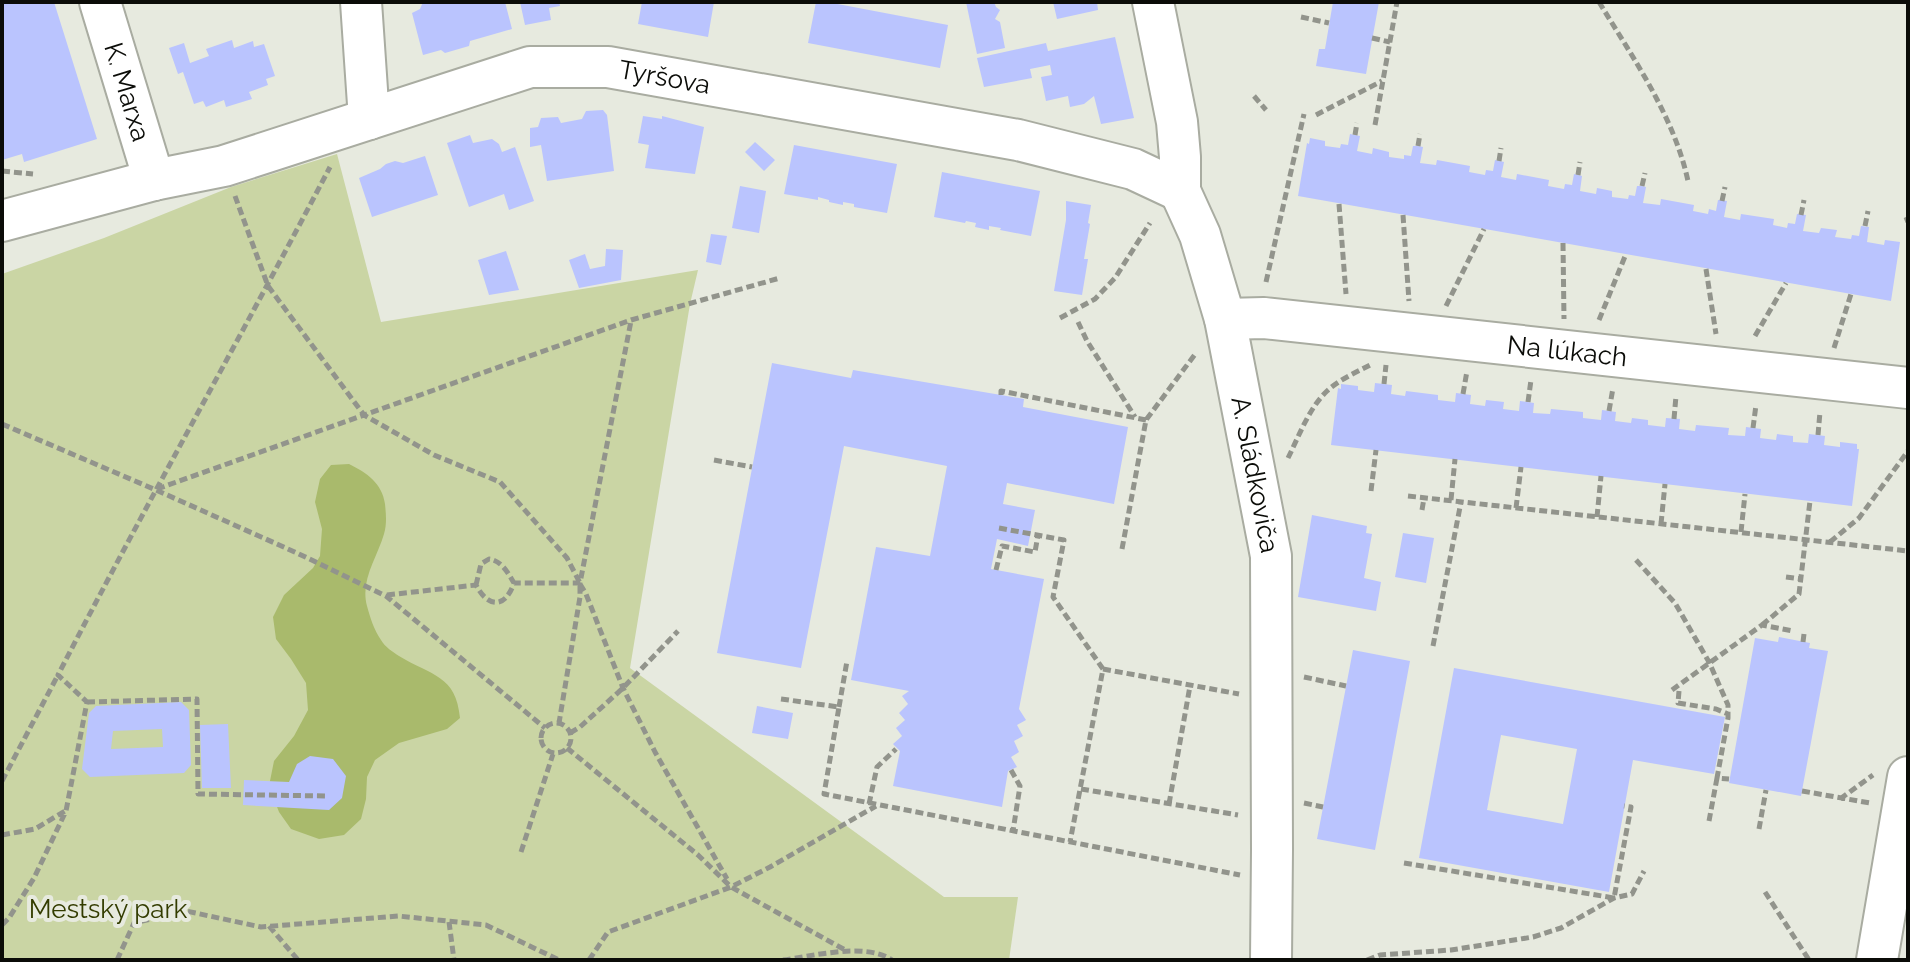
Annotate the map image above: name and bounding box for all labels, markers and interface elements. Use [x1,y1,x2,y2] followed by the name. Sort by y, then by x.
[98,39,156,145] street label: K. Marxa
[617,54,713,100] street label: Tyršova
[1506,330,1629,372] street label: Na lúkach
[1225,394,1285,555] street label: A. Sládkoviča
[29,894,188,924] park label: Mestský park

